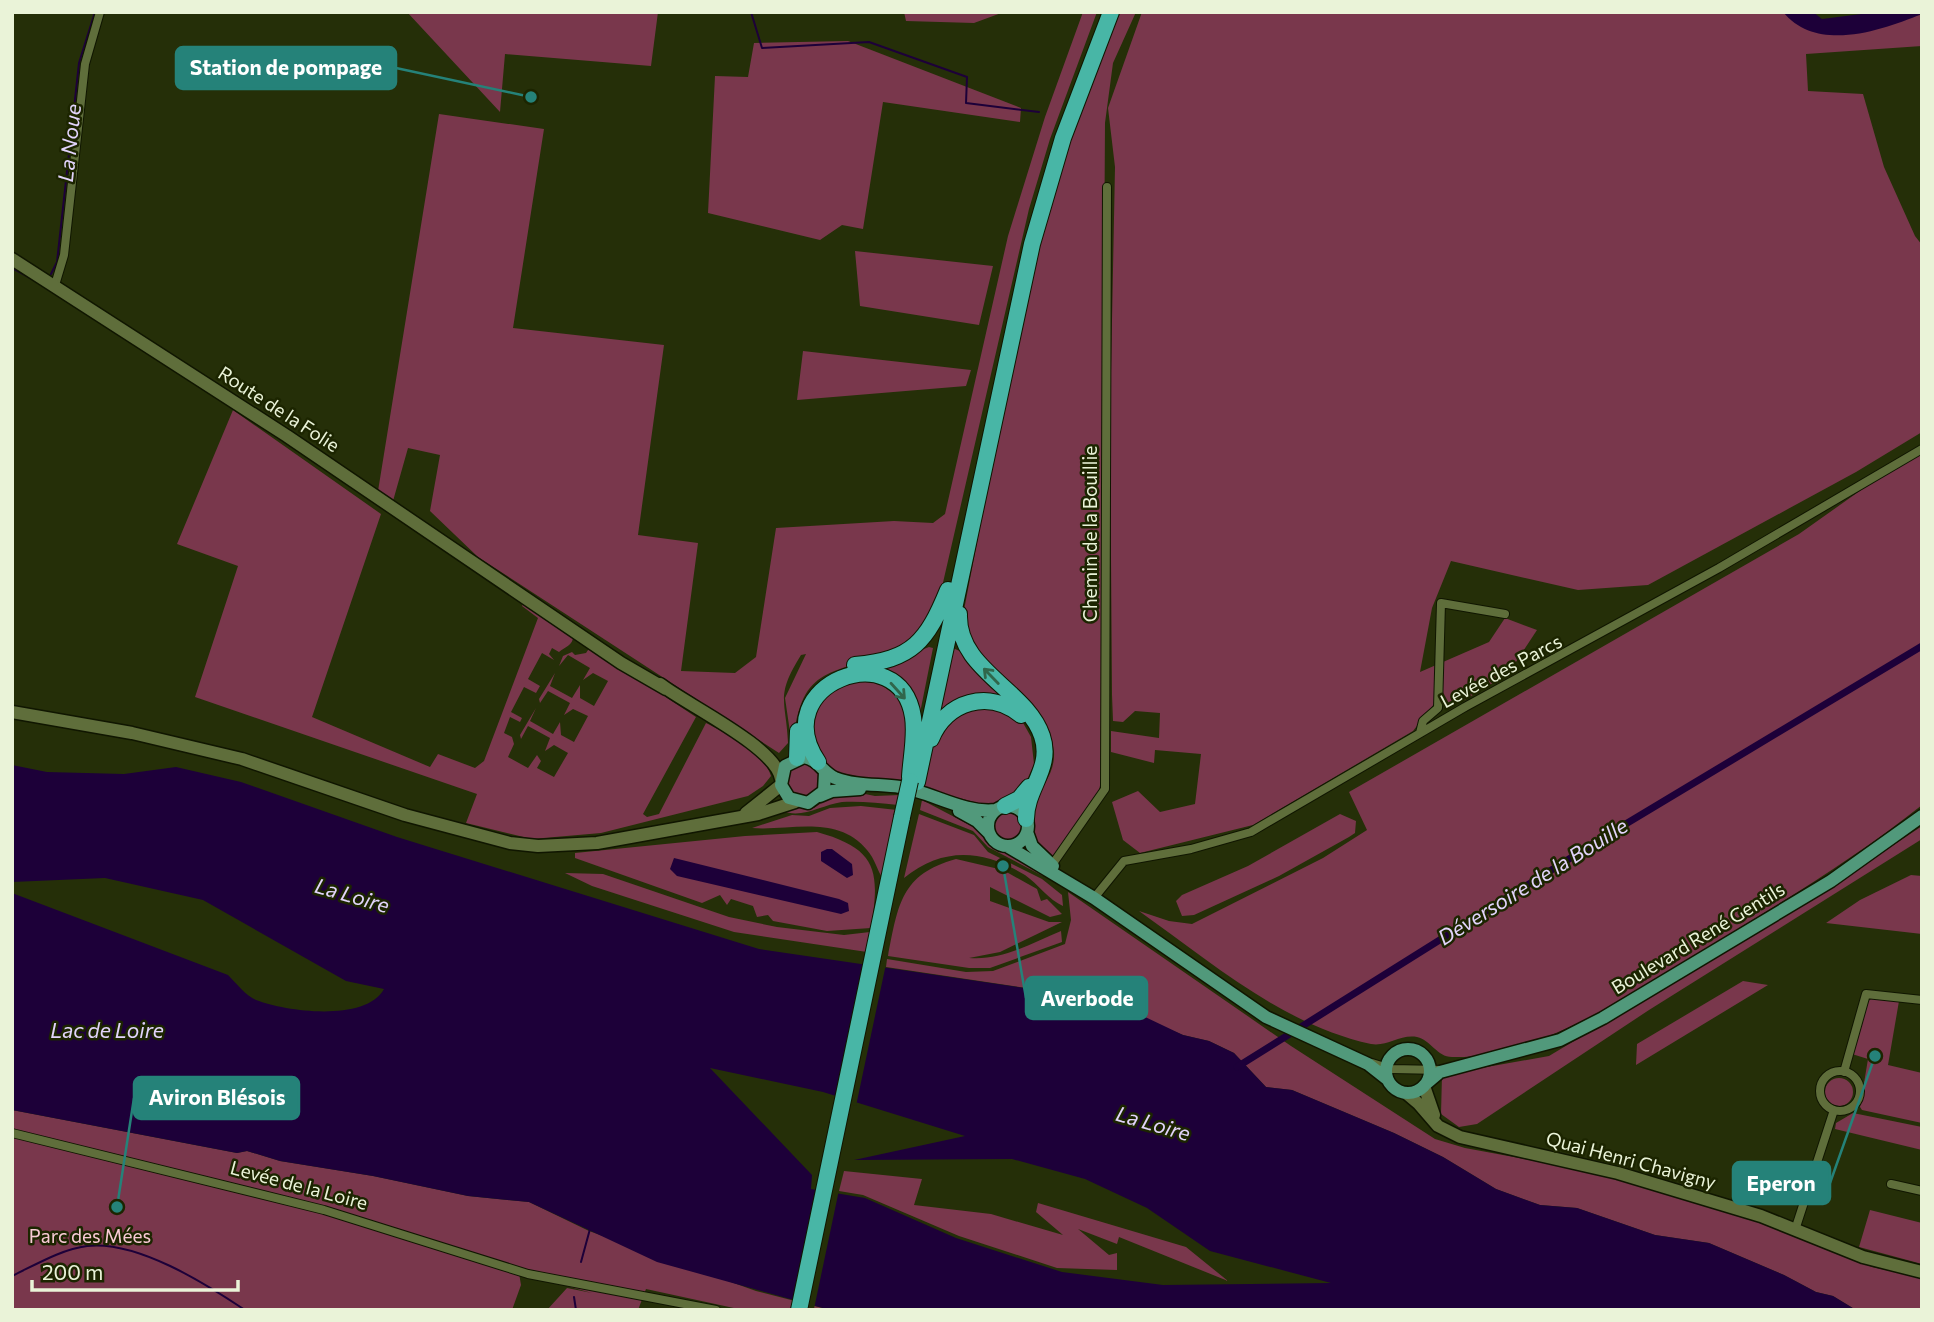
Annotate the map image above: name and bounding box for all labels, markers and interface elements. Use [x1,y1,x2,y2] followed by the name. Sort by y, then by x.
[176,47,396,89] callout: Station de pompage
[190,54,382,79] text: Station de pompage
[52,103,85,183] water label: La Noue
[214,361,344,456] street label: Route de la Folie
[1078,446,1101,622] street label: Chemin de la Bouillie
[1436,629,1565,712] street label: Levée des Parcs
[983,668,1000,685] one-way arrow
[890,682,907,699] one-way arrow
[1433,812,1632,949] water label: Déversoire de la Bouille
[312,872,392,917] water label: La Loire
[1607,877,1788,998] street label: Boulevard René Gentils
[1026,977,1147,1019] callout: Averbode
[1040,985,1134,1010] text: Averbode
[50,1017,164,1042] water label: Lac de Loire
[134,1077,299,1119] callout: Aviron Blésois
[148,1084,286,1109] text: Aviron Blésois
[1113,1100,1193,1145] water label: La Loire
[1544,1126,1719,1193] street label: Quai Henri Chavigny
[228,1155,370,1214] street label: Levée de la Loire
[1733,1162,1830,1204] callout: Eperon
[1746,1170,1816,1195] text: Eperon
[29,1224,151,1247] park label: Parc des Mées
[32,1248,238,1292] scale bar
[42,1259,103,1284] text: 200 m

